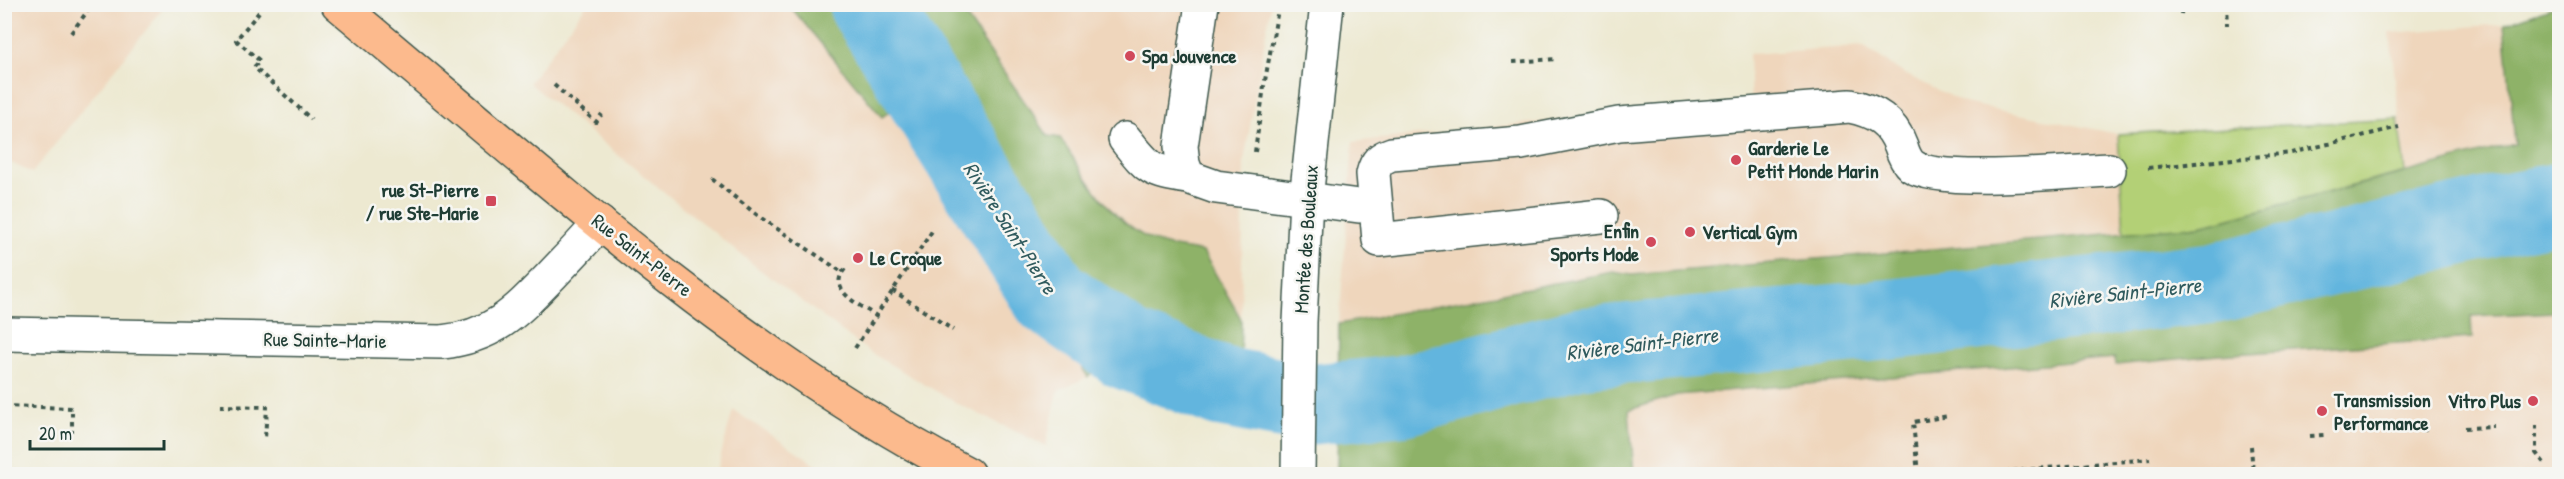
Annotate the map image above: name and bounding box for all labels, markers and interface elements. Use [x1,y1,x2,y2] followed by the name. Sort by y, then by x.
[1142,42,1236,70] place label: Spa Jouvence
[1123,49,1137,63] marker: Spa Jouvence
[1748,134,1879,184] place label: Garderie Le Petit Monde Marin
[1729,153,1743,167] marker: Garderie Le Petit Monde Marin
[957,156,1065,301] water label: Rivière Saint-Pierre
[1287,164,1324,314] street label: Montée des Bouleaux
[366,176,479,226] place label: rue St-Pierre / rue Ste-Marie
[484,194,498,208] marker: rue St-Pierre / rue Ste-Marie
[586,207,698,302] street label: Rue Saint-Pierre
[1551,217,1639,268] place label: Enfin Sports Mode
[1702,218,1798,246] place label: Vertical Gym
[1683,225,1697,239] marker: Vertical Gym
[1644,235,1658,249] marker: Enfin Sports Mode
[870,244,942,272] place label: Le Croque
[851,251,865,265] marker: Le Croque
[2048,270,2204,315] water label: Rivière Saint-Pierre
[1565,320,1721,367] water label: Rivière Saint-Pierre
[263,325,387,354] street label: Rue Sainte-Marie
[2333,386,2431,436] place label: Transmission Performance
[2447,387,2521,414] place label: Vitro Plus
[2526,394,2540,408] marker: Vitro Plus
[2315,404,2329,418] marker: Transmission Performance
[30,413,164,451] scale bar
[39,421,72,446] text: 20 m

